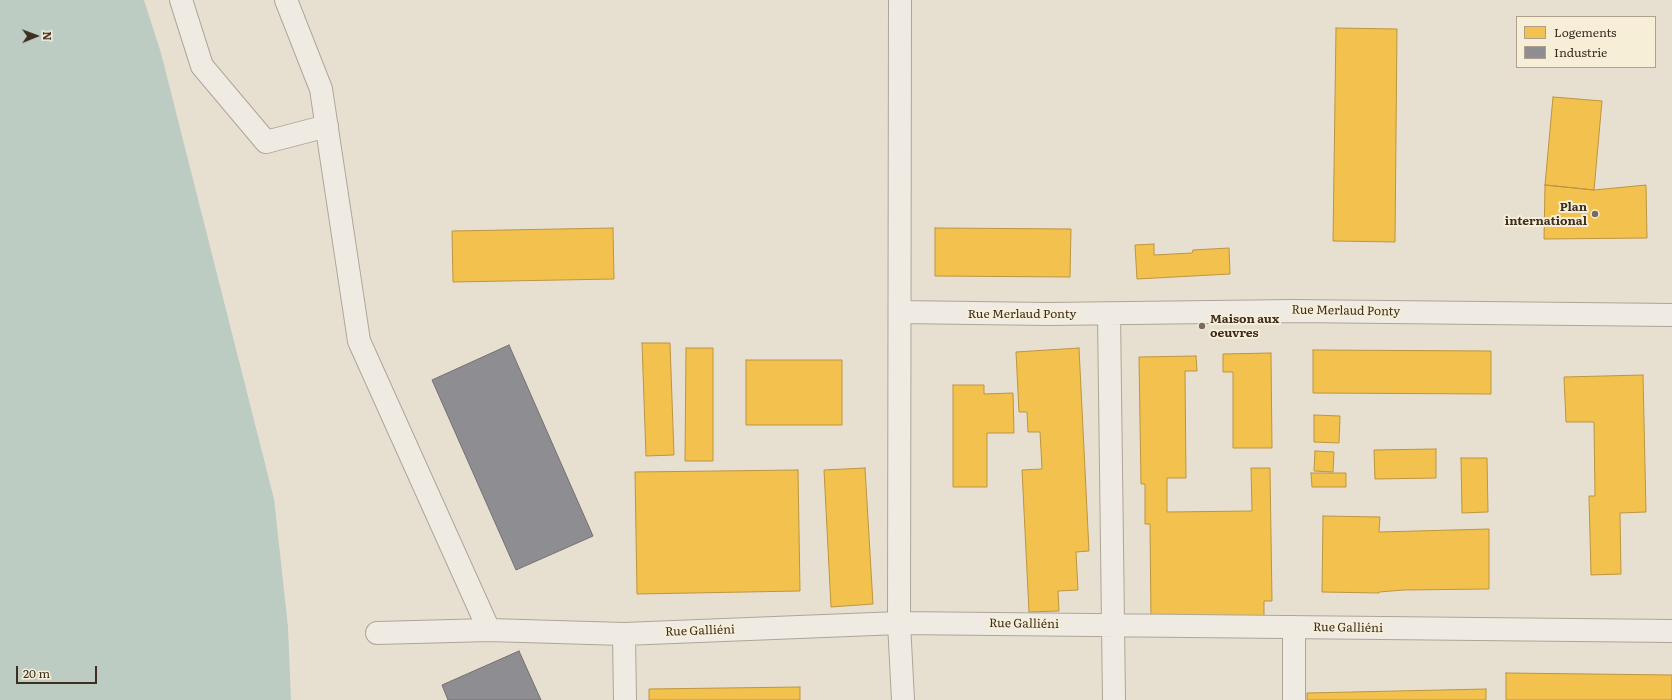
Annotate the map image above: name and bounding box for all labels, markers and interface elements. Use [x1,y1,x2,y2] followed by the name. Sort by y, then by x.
[16,16,56,56] north arrow
[1516,16,1656,68] legend
[1554,23,1617,41] text: Logements
[40,31,56,41] text: N
[1554,43,1607,61] text: Industrie
[1505,200,1587,228] place label: Plan international
[1590,209,1600,219] marker: Plan international
[1292,303,1400,319] street label: Rue Merlaud Ponty
[968,307,1076,321] street label: Rue Merlaud Ponty
[1210,312,1279,340] place label: Maison aux oeuvres
[1197,321,1207,331] marker: Maison aux oeuvres
[989,616,1059,632] street label: Rue Galliéni
[1313,620,1383,636] street label: Rue Galliéni
[665,623,735,639] street label: Rue Galliéni
[18,658,99,684] scale bar
[23,664,50,682] text: 20 m

